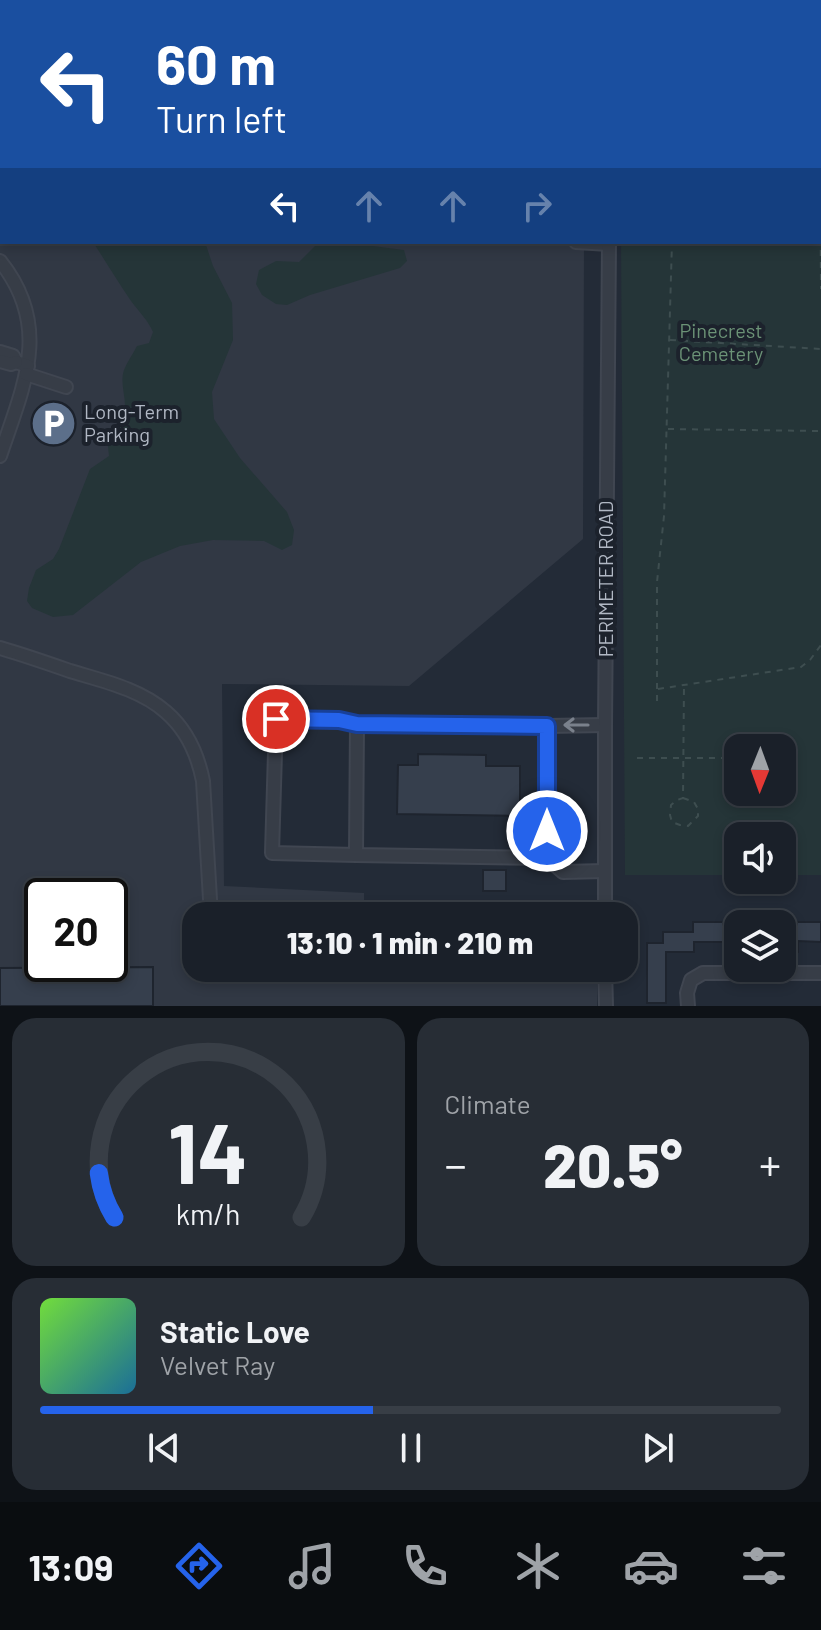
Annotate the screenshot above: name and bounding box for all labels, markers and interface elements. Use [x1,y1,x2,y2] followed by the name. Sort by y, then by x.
[156,29,276,96] text: 60 m
[24,32,128,136] icon: left
[156,97,287,140] text: Turn left
[263,184,307,228] icon: left
[347,184,391,228] icon: ahead
[431,184,475,228] icon: ahead
[515,184,559,228] icon: right
[679,318,763,365] park label: Pinecrest Cemetery
[29,399,77,447] parking icon: Long-Term Parking
[84,399,179,446] place label: Long-Term Parking
[593,501,617,657] street label: PERIMETER ROAD
[242,685,310,753] pin
[254,697,298,741] icon: arrive
[563,718,590,733] one-way arrow
[724,734,796,806] north arrow
[724,734,796,982] map controls
[505,789,589,873] position arrow
[724,822,796,894] button: sound
[24,878,128,982] speed limit sign: 20
[724,910,796,982] button: layers
[287,924,533,960] text: 13:10 · 1 min · 210 m
[445,1088,531,1119] text: Climate
[168,1101,248,1201] text: 14
[543,1128,683,1200] text: 20.5°
[445,1137,467,1190] text: −
[759,1137,781,1190] text: +
[176,1196,241,1231] text: km/h
[160,1313,310,1349] text: Static Love
[160,1349,275,1380] text: Velvet Ray
[142,1426,186,1470] icon: previous
[389,1426,433,1470] icon: pause
[636,1426,680,1470] icon: next
[171,1538,227,1594] icon: directions
[284,1538,340,1594] icon: music
[397,1538,453,1594] icon: phone
[510,1538,566,1594] icon: climate
[623,1538,679,1594] icon: car
[736,1538,792,1594] icon: filters
[29,1545,114,1588] text: 13:09

